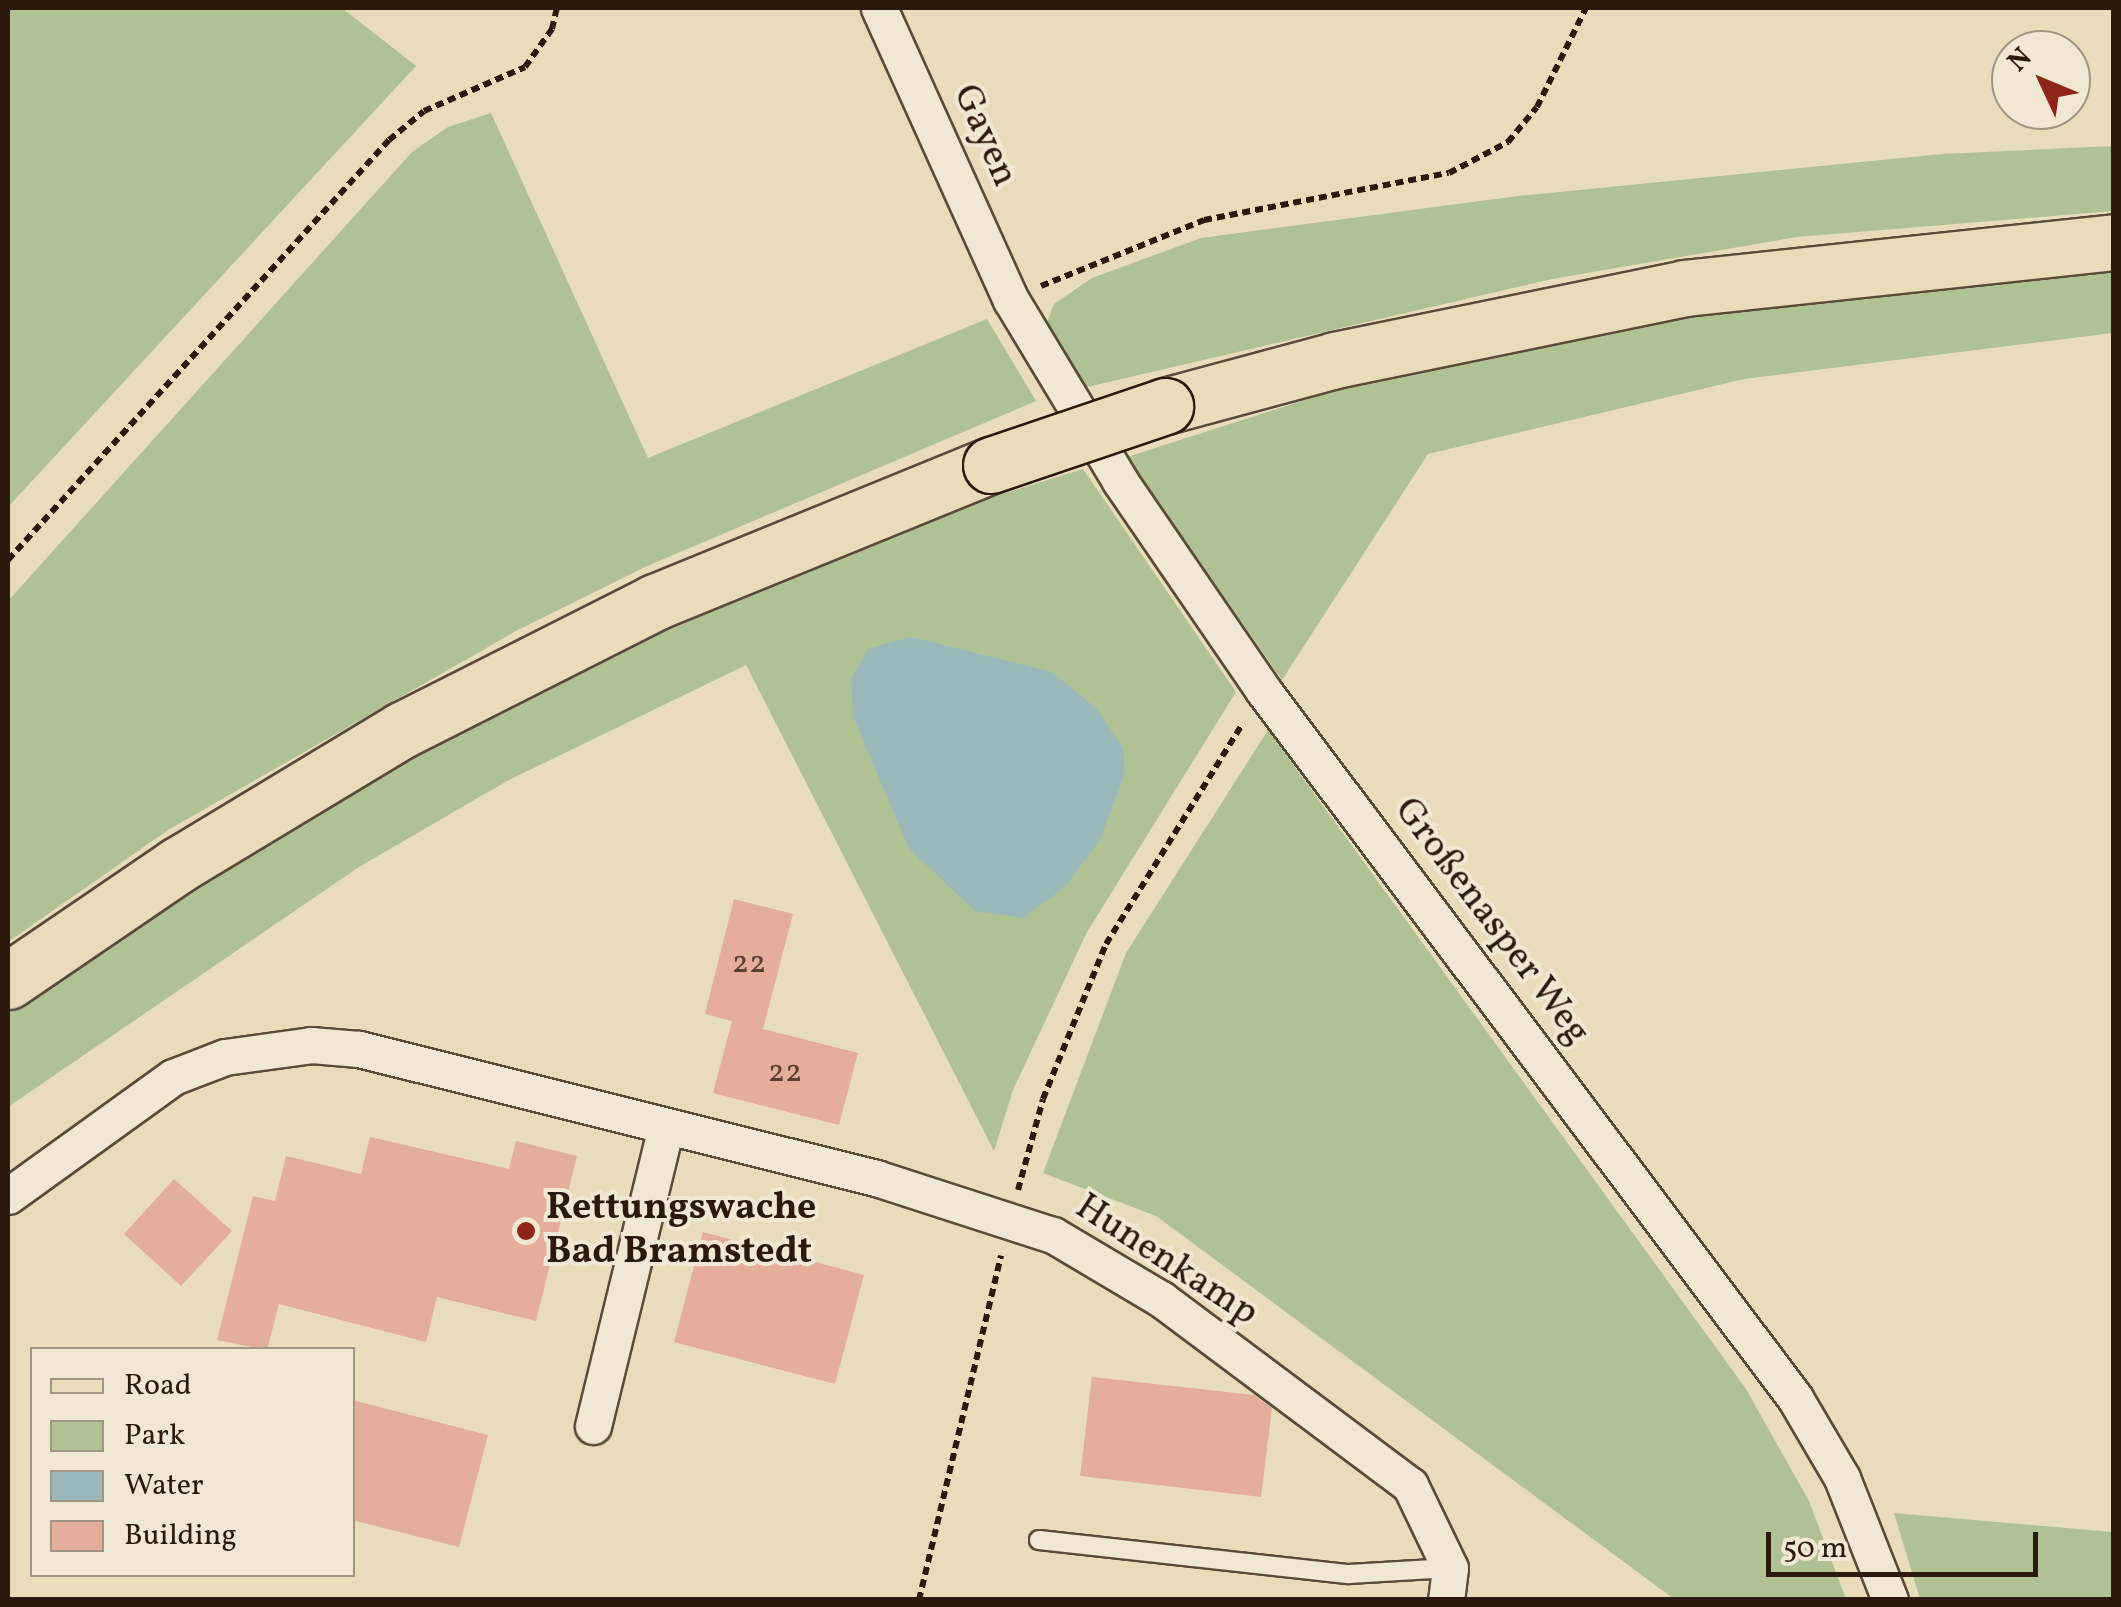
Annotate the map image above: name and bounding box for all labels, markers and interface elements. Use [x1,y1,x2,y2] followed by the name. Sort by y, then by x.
[1991,30,2091,130] north arrow
[1999,39,2042,81] text: N
[942,78,1026,194] street label: Gayen
[1383,789,1599,1055] street label: Großenasper Weg
[732,945,766,983] house number: 22
[768,1054,802,1092] house number: 22
[1066,1185,1266,1337] street label: Hunenkamp
[546,1186,816,1276] place label: Rettungswache Bad Bramstedt
[515,1220,537,1242] marker: Rettungswache Bad Bramstedt
[30,1347,355,1577] legend
[124,1365,192,1407] text: Road
[124,1415,185,1457] text: Park
[124,1465,204,1507] text: Water
[1771,1512,2044,1574] scale bar
[124,1515,237,1557] text: Building
[1783,1528,1847,1570] text: 50 m

